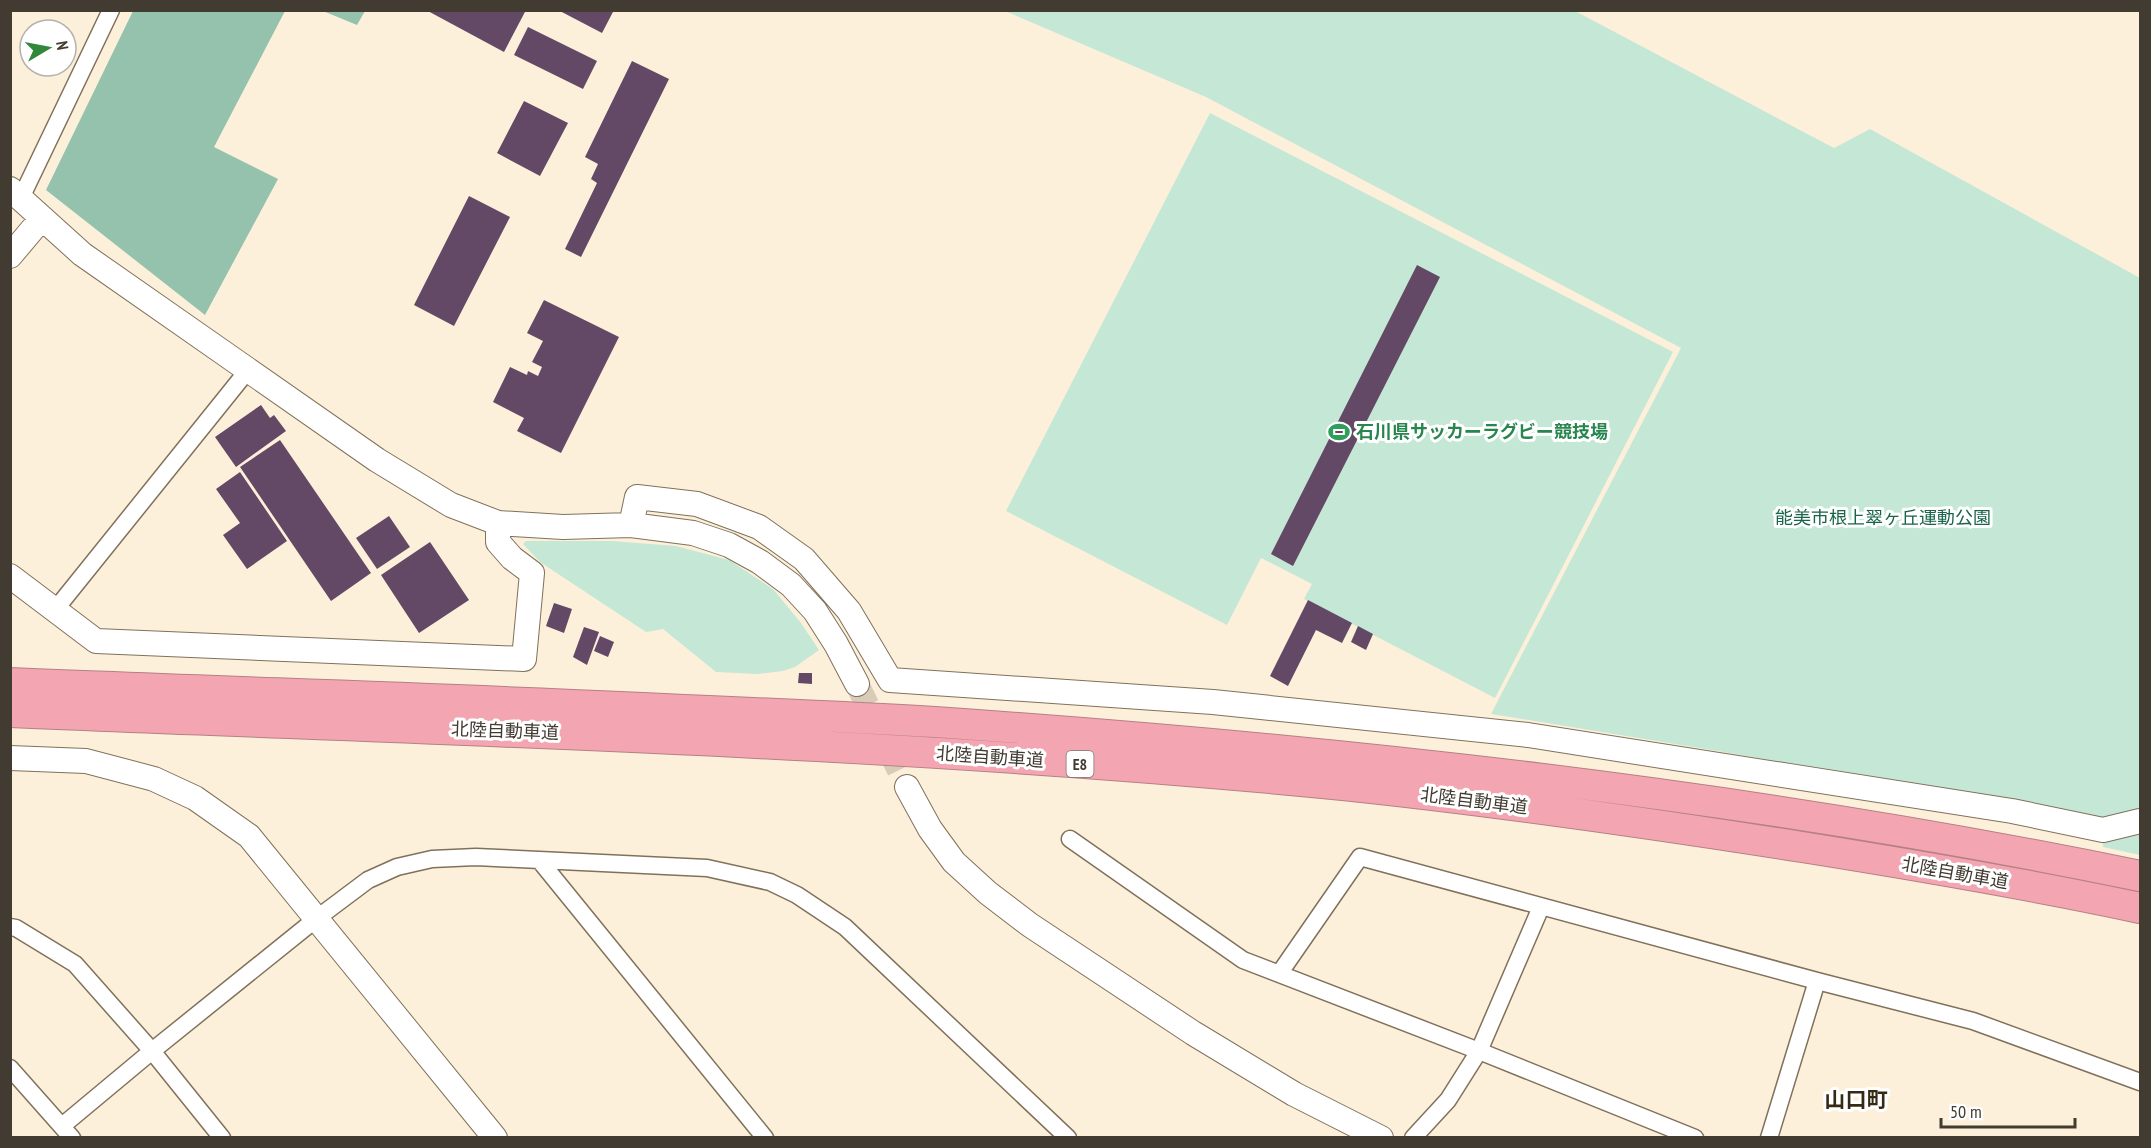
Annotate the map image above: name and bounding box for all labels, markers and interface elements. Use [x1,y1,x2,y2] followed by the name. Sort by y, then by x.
[18,18,78,78] north arrow
[52,39,73,51] text: N
[1327,420,1351,444] sports icon: 石川県サッカーラグビー競技場
[1356,420,1608,443] place label: 石川県サッカーラグビー競技場
[1775,506,1991,529] park label: 能美市根上翠ヶ丘運動公園
[451,717,559,744] street label: 北陸自動車道
[935,741,1045,772] street label: 北陸自動車道
[1066,751,1094,777] road number: E8
[1419,783,1529,818] street label: 北陸自動車道
[1900,852,2010,893] street label: 北陸自動車道
[1825,1086,1888,1113] district label: 山口町
[1941,1091,2074,1129] scale bar
[1950,1100,1982,1123] text: 50 m

